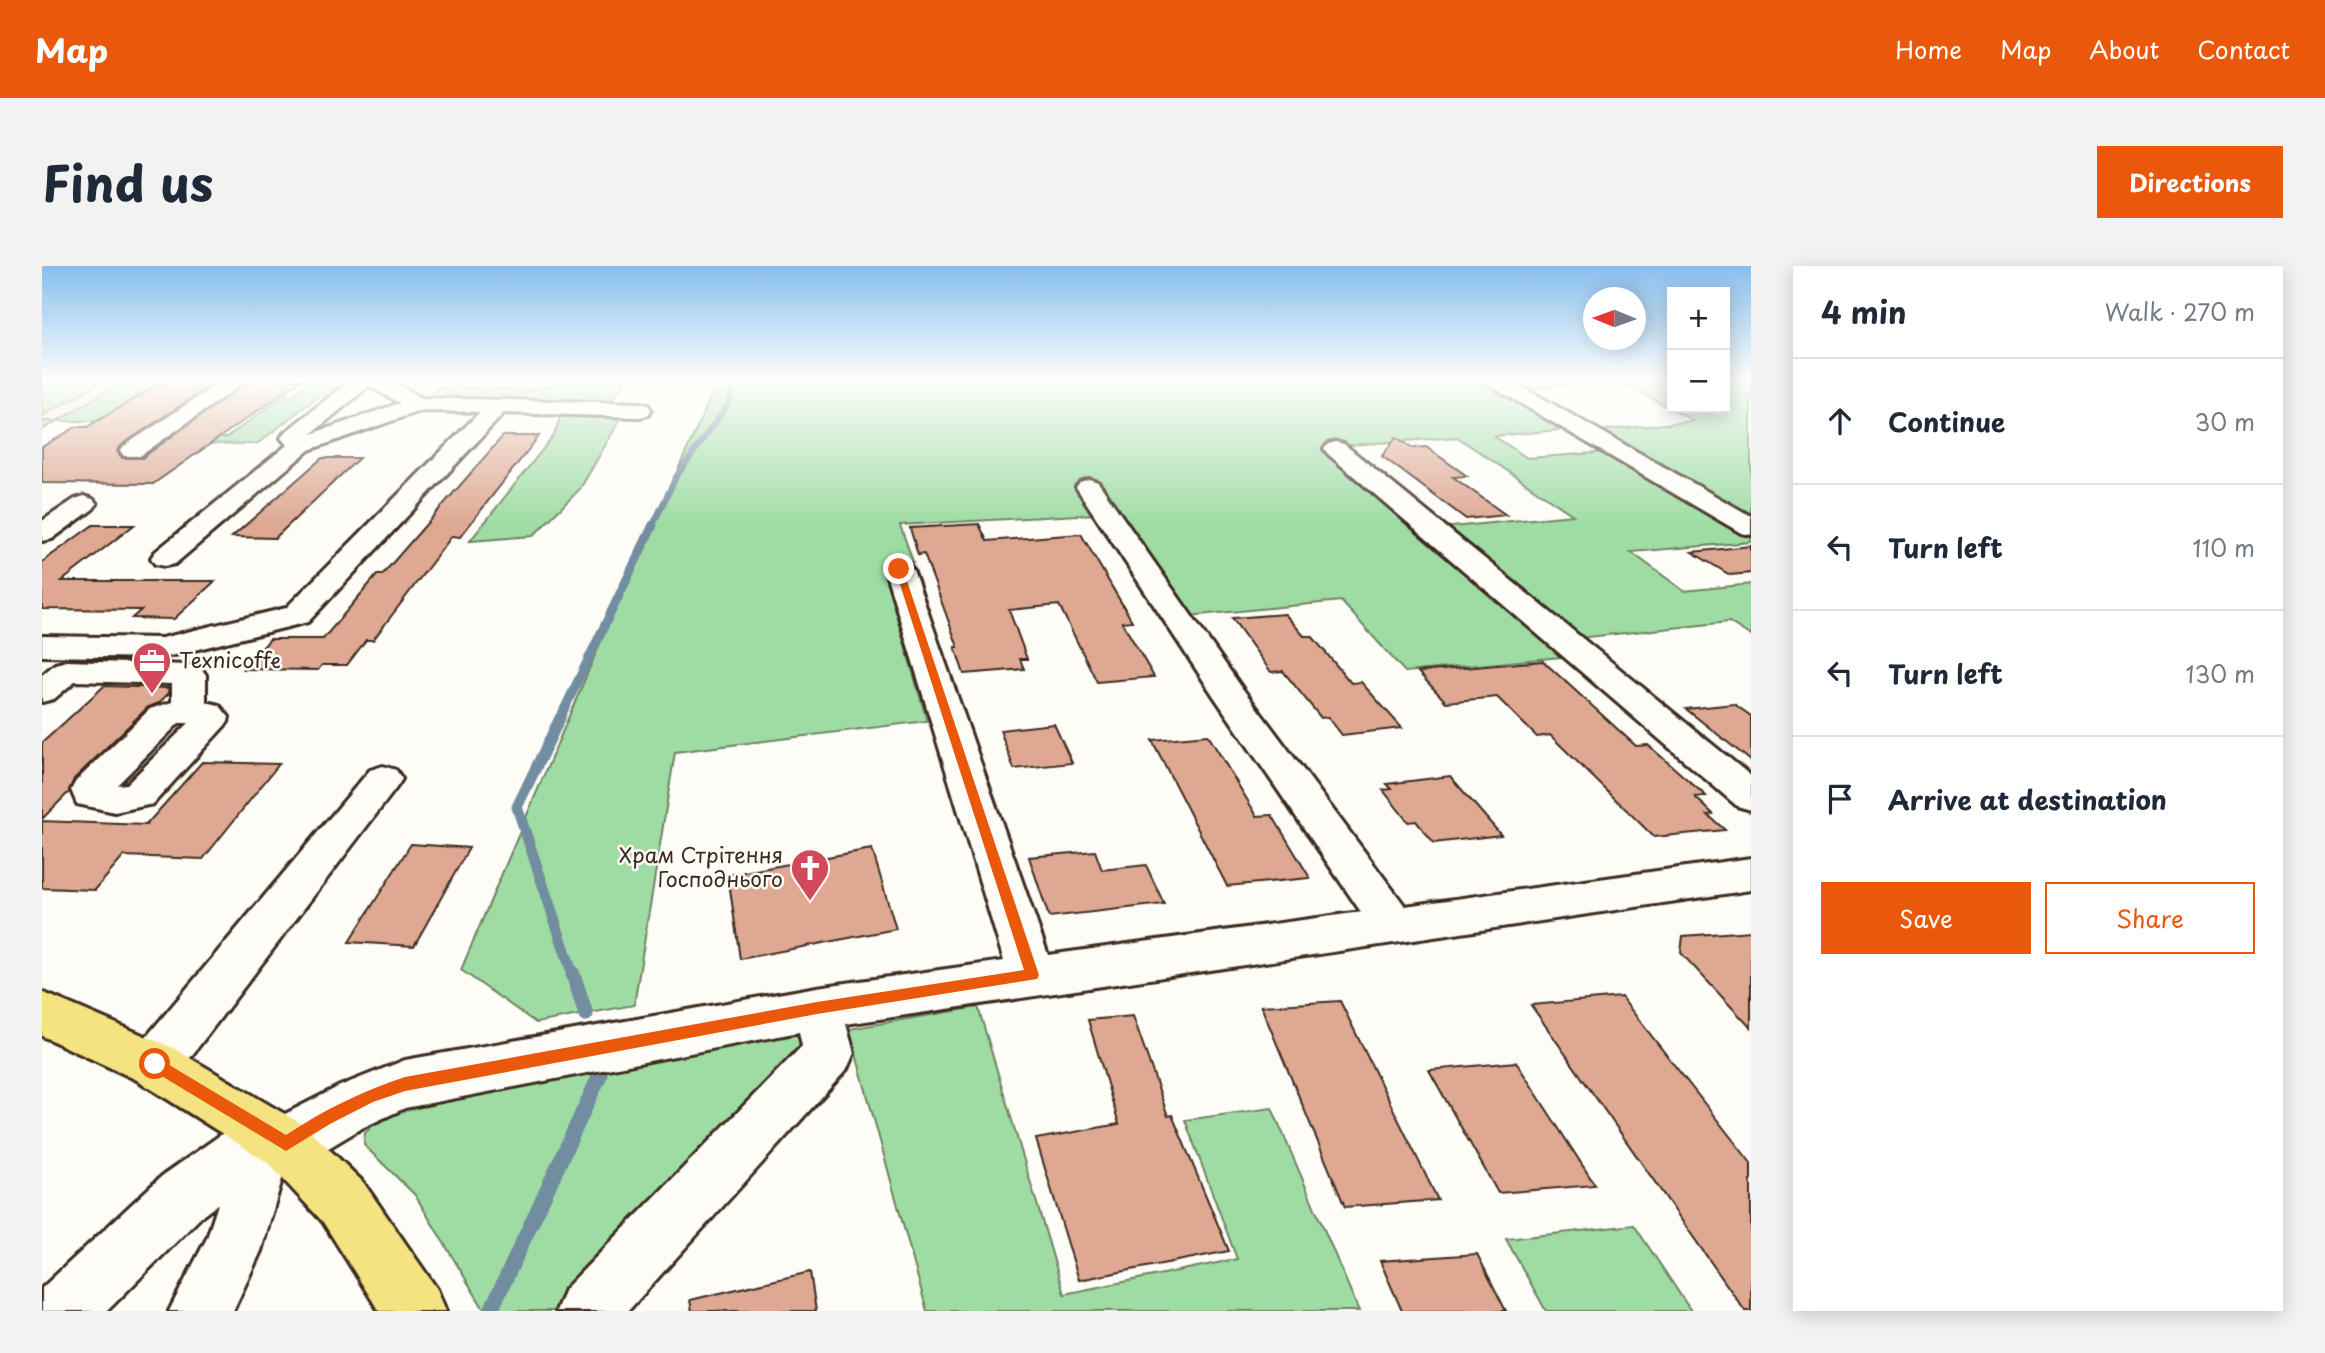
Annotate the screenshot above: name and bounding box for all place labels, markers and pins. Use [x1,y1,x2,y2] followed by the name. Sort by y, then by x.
[131,640,173,695] office icon: Texnicoffe
[179,643,281,675] place label: Texnicoffe
[619,838,783,894] place label: Храм Стрітення Господнього
[789,847,831,902] church icon: Храм Стрітення Господнього

